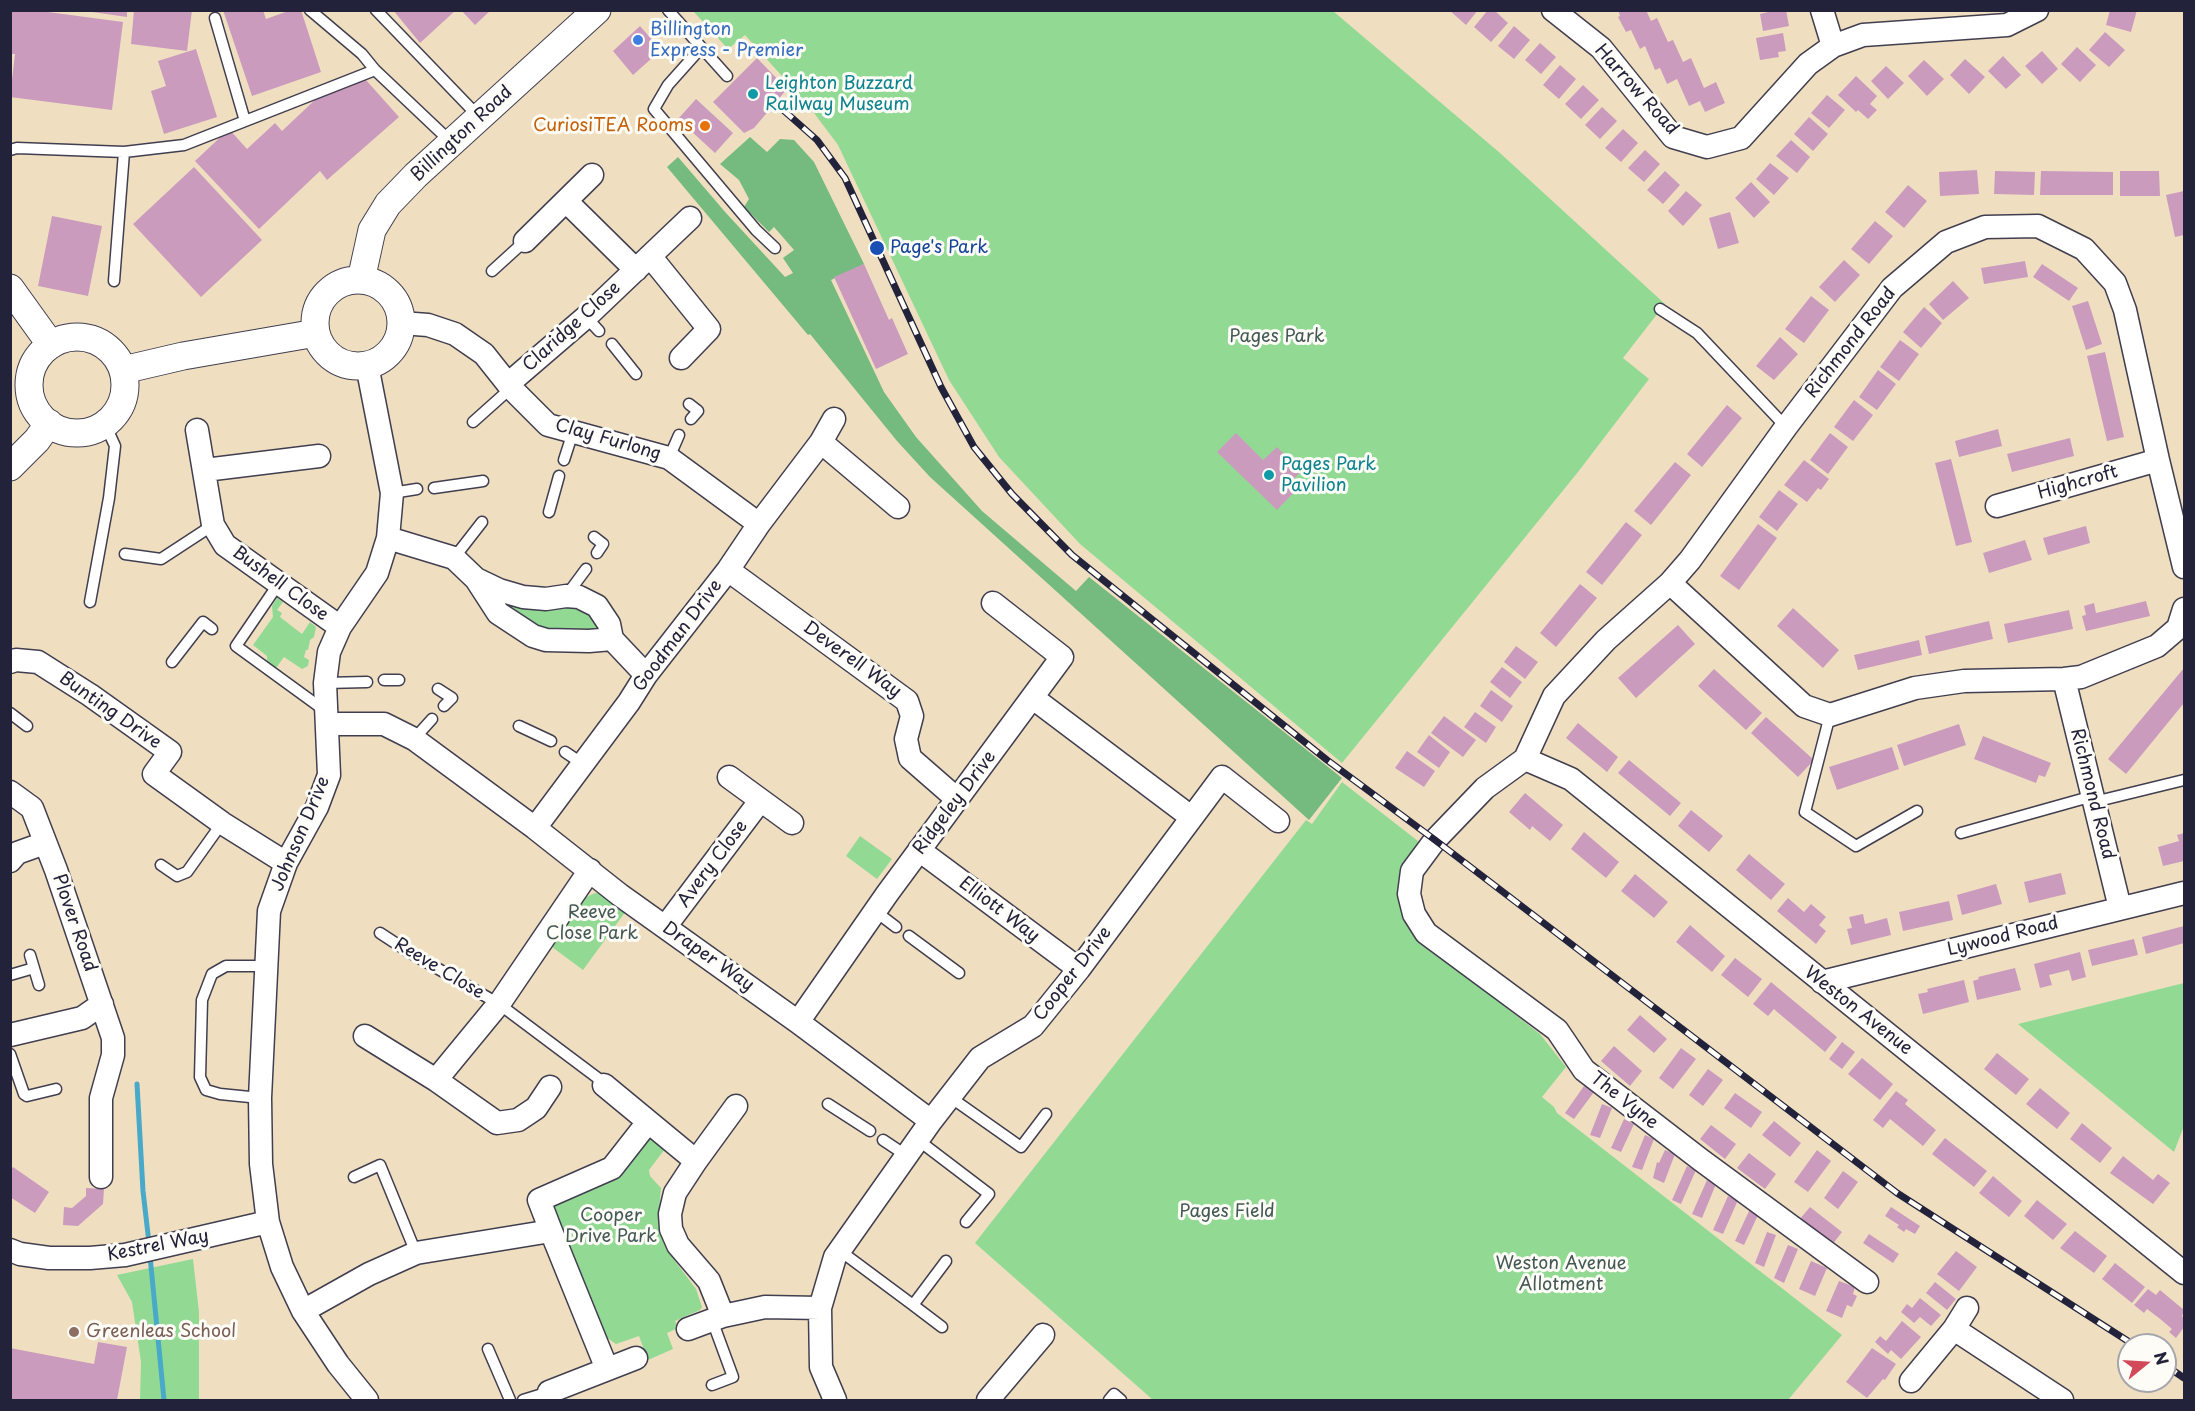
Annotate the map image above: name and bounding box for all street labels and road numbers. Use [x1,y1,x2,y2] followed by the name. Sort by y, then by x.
[1590,40,1682,140] street label: Harrow Road
[407,82,517,186] street label: Billington Road
[519,277,625,377] street label: Claridge Close
[1801,283,1901,403] street label: Richmond Road
[552,415,664,465] street label: Clay Furlong
[2035,461,2121,505] street label: Highcroft
[228,542,332,626] street label: Bushell Close
[629,576,727,696] street label: Goodman Drive
[799,617,905,703] street label: Deverell Way
[55,668,165,754] street label: Bunting Drive
[2065,726,2119,862] street label: Richmond Road
[909,747,1001,859] street label: Ridgeley Drive
[267,773,335,895] street label: Johnson Drive
[673,816,753,912] street label: Avery Close
[47,871,101,975] street label: Plover Road
[954,873,1044,947] street label: Elliott Way
[1945,913,2061,961] street label: Lywood Road
[658,918,758,996] street label: Draper Way
[1029,922,1117,1026] street label: Cooper Drive
[390,934,488,1004] street label: Reeve Close
[1800,962,1916,1060] street label: Weston Avenue
[1586,1068,1662,1134] street label: The Vyne
[105,1226,211,1266] street label: Kestrel Way

